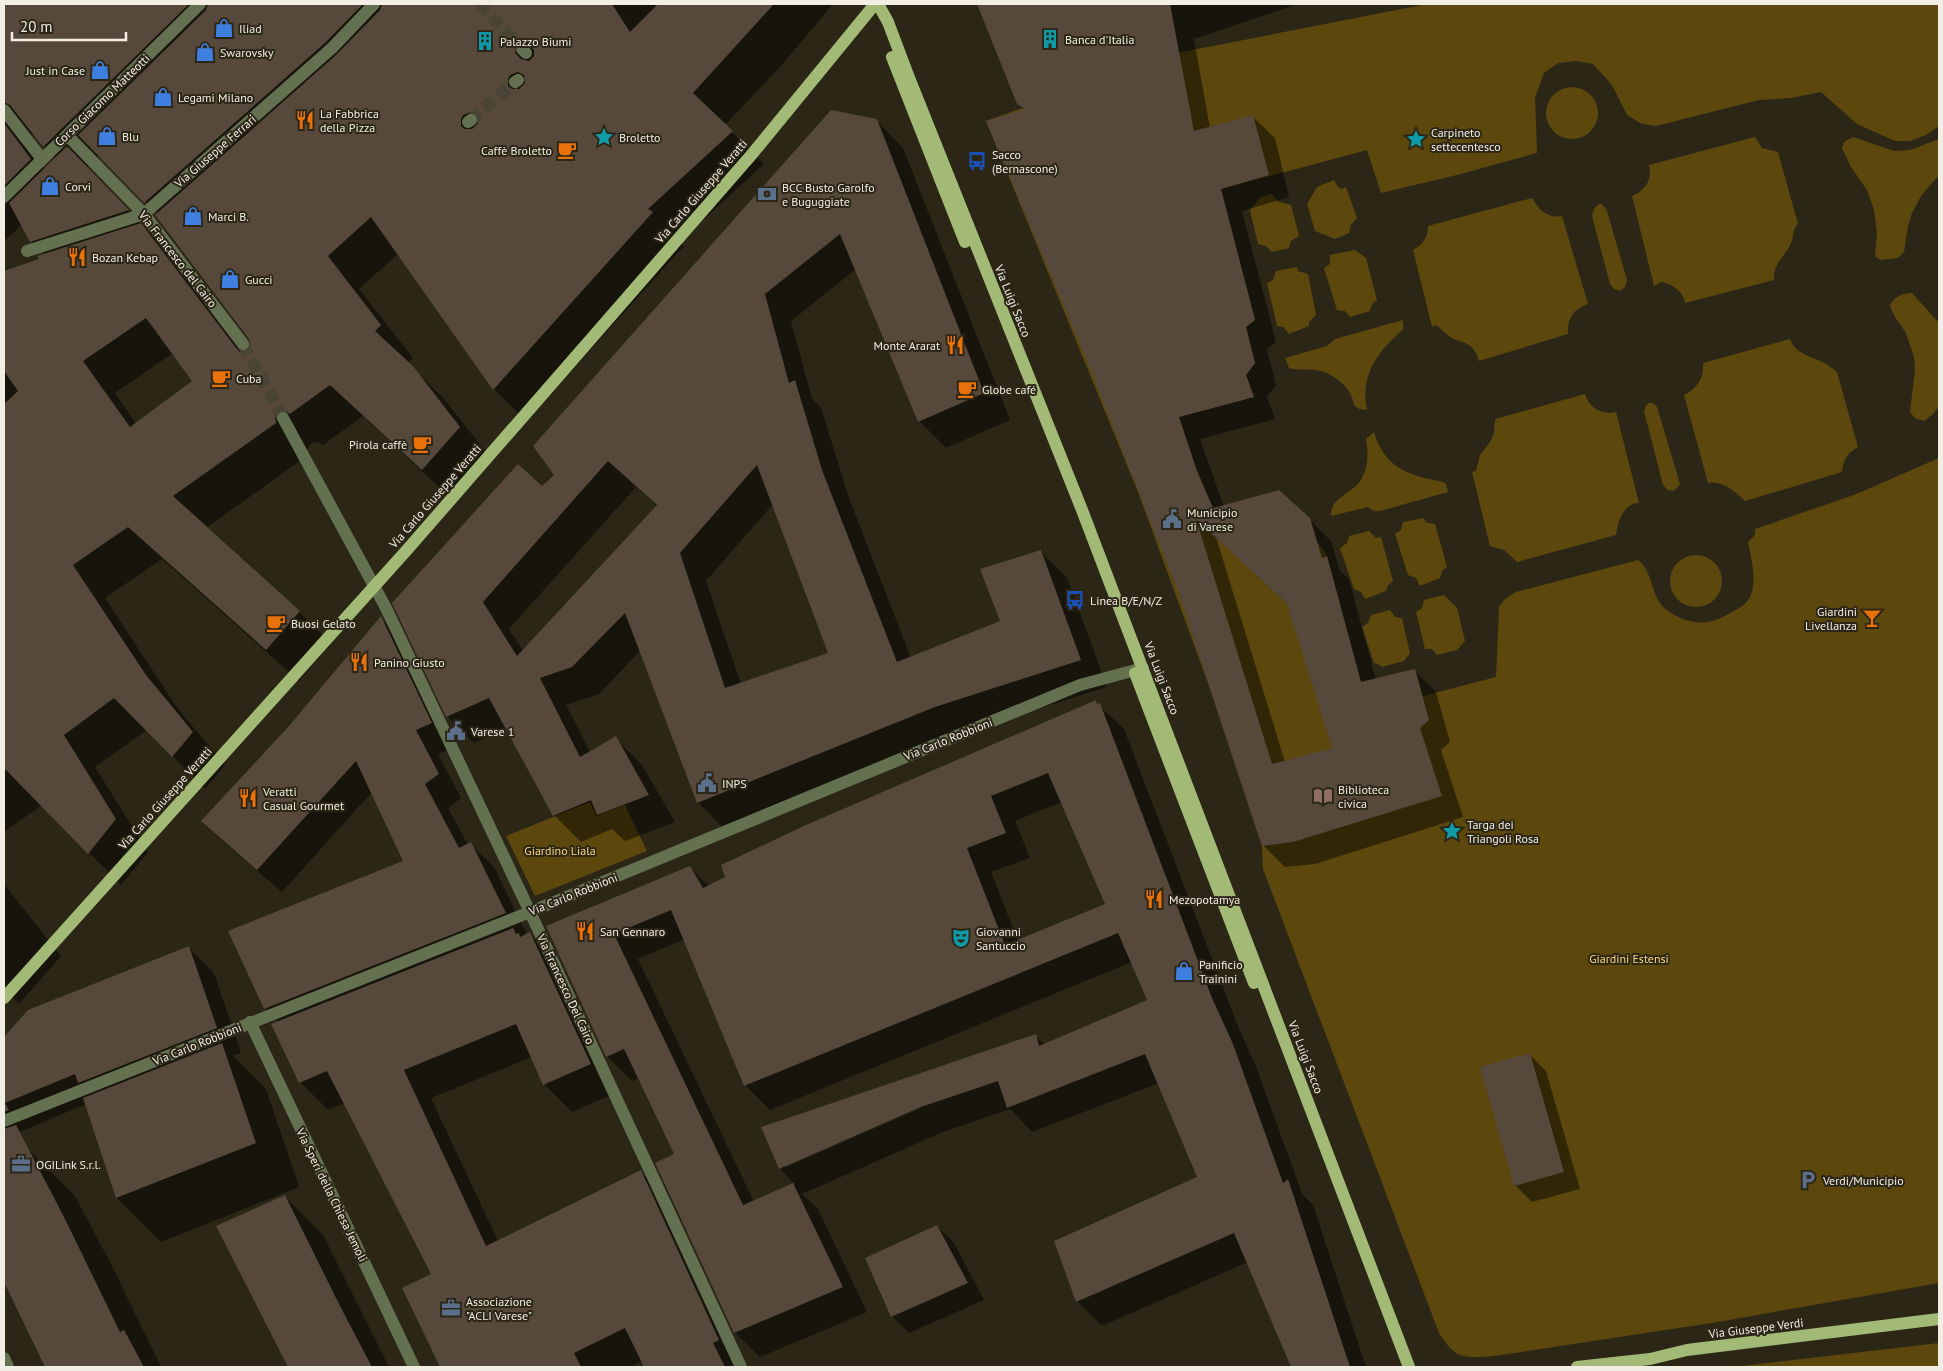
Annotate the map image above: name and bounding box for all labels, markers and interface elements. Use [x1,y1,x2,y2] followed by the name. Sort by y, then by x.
[12,10,126,42] scale bar
[20,17,53,36] text: 20 m
[213,17,235,39] shop icon: Iliad
[239,21,262,36] place label: Iliad
[1039,28,1061,50] building icon: Banca d'Italia
[474,30,496,52] building icon: Palazzo Biumi
[1065,32,1134,47] place label: Banca d'Italia
[500,34,572,49] place label: Palazzo Biumi
[194,41,216,63] shop icon: Swarovsky
[220,45,274,60] place label: Swarovsky
[51,51,153,149] street label: Corso Giacomo Matteotti
[89,59,111,81] shop icon: Just in Case
[25,63,85,78] place label: Just in Case
[152,86,174,108] shop icon: Legami Milano
[178,90,253,105] place label: Legami Milano
[320,106,379,135] place label: La Fabbrica della Pizza
[294,109,316,131] restaurant icon: La Fabbrica della Pizza
[170,111,259,191] street label: Via Giuseppe Ferrari
[96,125,118,147] shop icon: Blu
[1431,125,1501,154] place label: Carpineto settecentesco
[593,126,615,148] place icon: Broletto
[1405,128,1427,150] place icon: Carpineto settecentesco
[122,129,139,144] place label: Blu
[619,130,661,145] place label: Broletto
[651,136,750,247] street label: Via Carlo Giuseppe Veratti
[556,139,578,161] cafe icon: Caffè Broletto
[481,143,552,158] place label: Caffè Broletto
[992,147,1058,176] place label: Sacco (Bernascone)
[966,150,988,172] bus stop icon: Sacco (Bernascone)
[39,175,61,197] shop icon: Corvi
[65,179,91,194] place label: Corvi
[782,180,875,209] place label: BCC Busto Garolfo e Buguggiate
[756,183,778,205] bank icon: BCC Busto Garolfo e Buguggiate
[182,205,204,227] shop icon: Marci B.
[135,207,220,310] street label: Via Francesco del Cairo
[208,209,249,224] place label: Marci B.
[66,246,88,268] restaurant icon: Bozan Kebap
[92,250,158,265] place label: Bozan Kebap
[991,262,1034,339] street label: Via Luigi Sacco
[219,268,241,290] shop icon: Gucci
[245,272,273,287] place label: Gucci
[944,334,966,356] restaurant icon: Monte Ararat
[874,338,940,353] place label: Monte Ararat
[210,367,232,389] cafe icon: Cuba
[236,371,262,386] place label: Cuba
[956,378,978,400] cafe icon: Globe café
[982,382,1036,397] place label: Globe café
[411,433,433,455] cafe icon: Pirola caffè
[349,437,407,452] place label: Pirola caffè
[385,441,484,552] street label: Via Carlo Giuseppe Veratti
[1187,505,1238,534] place label: Municipio di Varese
[1161,508,1183,530] public building icon: Municipio di Varese
[1064,589,1086,611] bus stop icon: Linea B/E/N/Z
[1090,593,1162,608] place label: Linea B/E/N/Z
[1805,604,1857,633] place label: Giardini Livellanza
[1861,607,1883,629] bar icon: Giardini Livellanza
[265,612,287,634] cafe icon: Buosi Gelato
[291,616,356,631] place label: Buosi Gelato
[1141,639,1183,717] street label: Via Luigi Sacco
[348,651,370,673] restaurant icon: Panino Giusto
[374,655,445,670] place label: Panino Giusto
[900,714,995,764] street label: Via Carlo Robbioni
[445,720,467,742] public building icon: Varese 1
[470,724,514,739] place label: Varese 1
[114,744,215,853] street label: Via Carlo Giuseppe Veratti
[696,772,718,794] public building icon: INPS
[722,776,747,791] place label: INPS
[1338,782,1389,811] place label: Biblioteca civica
[262,784,344,813] place label: Veratti Casual Gourmet
[1312,785,1334,807] library icon: Biblioteca civica
[237,787,259,809] restaurant icon: Veratti Casual Gourmet
[1467,817,1539,846] place label: Targa dei Triangoli Rosa
[1441,820,1463,842] place icon: Targa dei Triangoli Rosa
[524,843,596,858] park label: Giardino Liala
[525,869,620,919] street label: Via Carlo Robbioni
[1143,888,1165,910] restaurant icon: Mezopotamya
[1169,892,1240,907] place label: Mezopotamya
[574,920,596,942] restaurant icon: San Gennaro
[600,924,665,939] place label: San Gennaro
[976,924,1026,953] place label: Giovanni Santuccio
[950,927,972,949] theatre icon: Giovanni Santuccio
[533,931,598,1047] street label: Via Francesco Del Cairo
[1589,951,1669,966] park label: Giardini Estensi
[1199,957,1243,986] place label: Panificio Trainini
[1173,960,1195,982] shop icon: Panificio Trainini
[1285,1018,1327,1096] street label: Via Luigi Sacco
[149,1019,244,1069] street label: Via Carlo Robbioni
[293,1125,371,1264] street label: Via Speri della Chiesa Jemoli
[10,1153,32,1175] office icon: OGILink S.r.l.
[36,1157,101,1172] place label: OGILink S.r.l.
[1797,1169,1819,1191] parking icon: Verdi/Municipio
[1822,1173,1904,1188] place label: Verdi/Municipio
[466,1294,532,1323] place label: Associazione "ACLI Varese"
[440,1297,462,1319] office icon: Associazione "ACLI Varese"
[1707,1315,1804,1341] street label: Via Giuseppe Verdi

